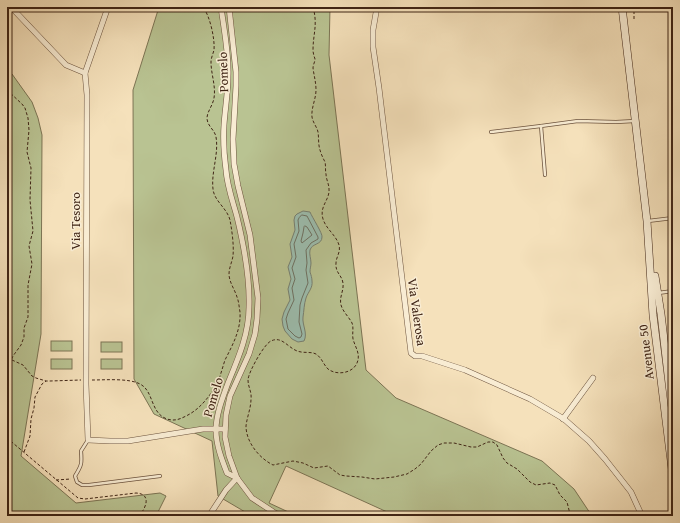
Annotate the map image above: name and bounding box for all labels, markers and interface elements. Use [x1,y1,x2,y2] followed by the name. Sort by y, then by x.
[213,51,233,93] street label: Pomelo
[66,192,85,250] street label: Via Tesoro
[403,277,431,348] street label: Via Valerosa
[633,323,659,381] street label: Avenue 50
[198,374,228,419] street label: Pomelo

